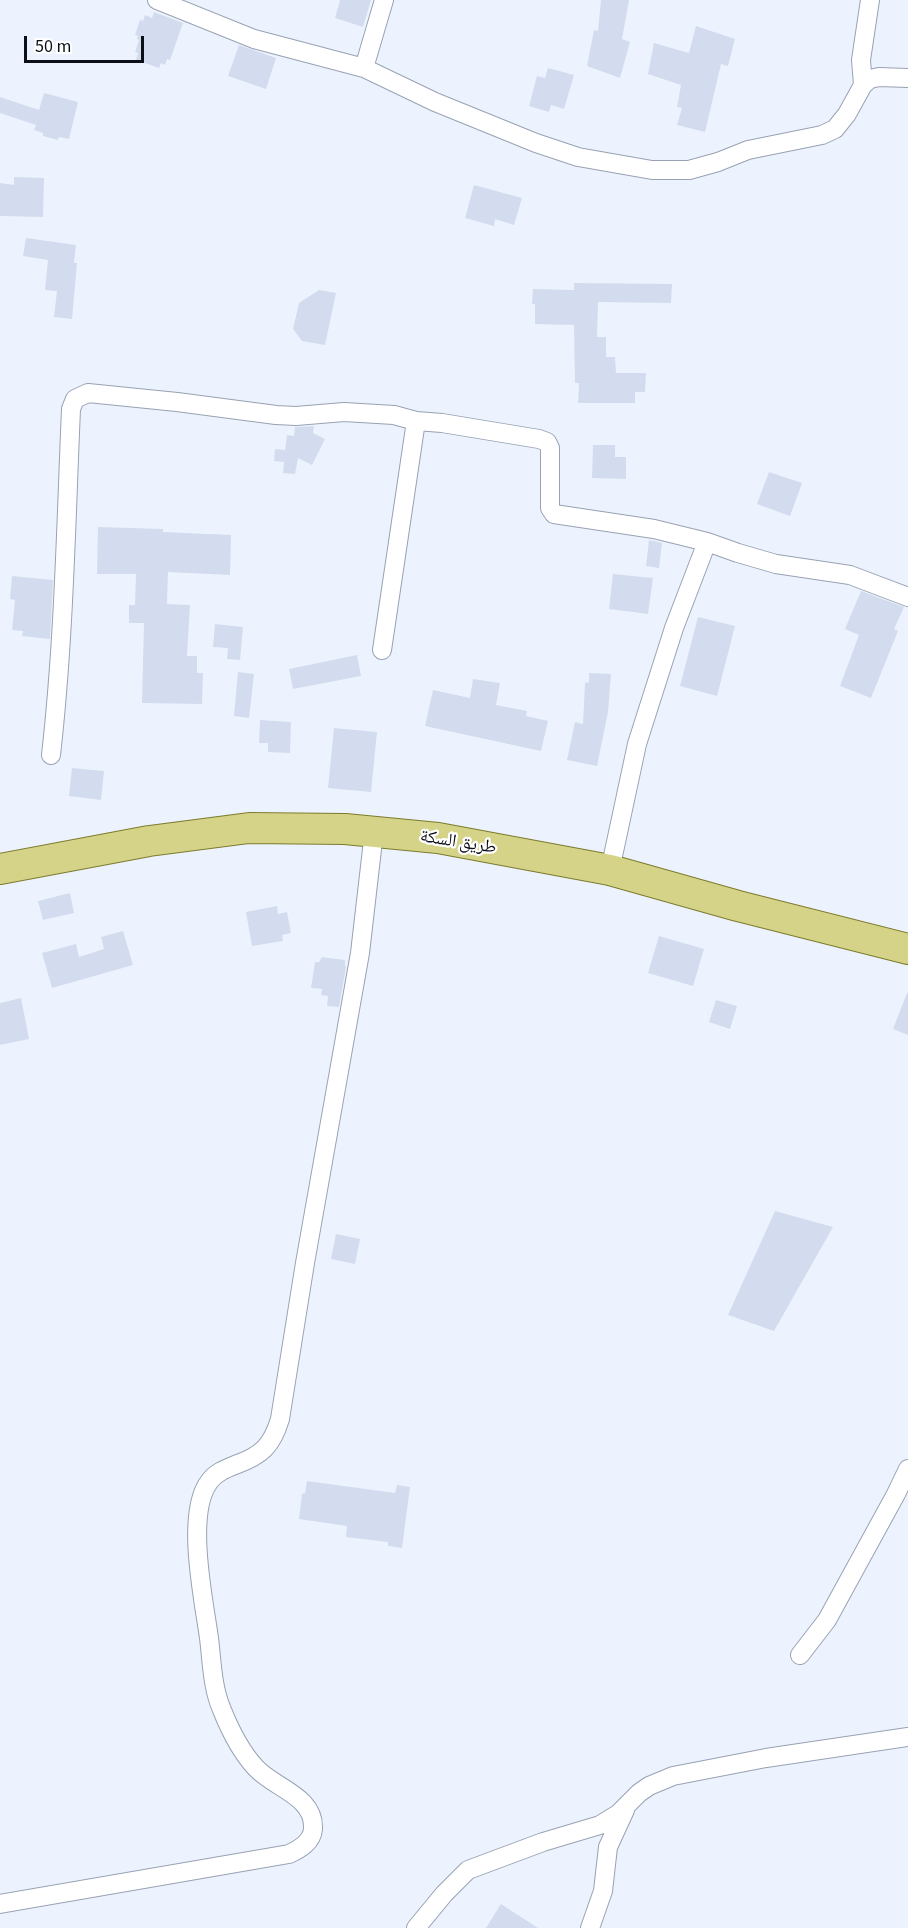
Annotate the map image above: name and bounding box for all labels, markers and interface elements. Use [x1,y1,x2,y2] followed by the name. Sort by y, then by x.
[27,24,147,62] scale bar
[35,34,71,59] text: 50 m
[418,826,498,860] street label: طريق السكة

